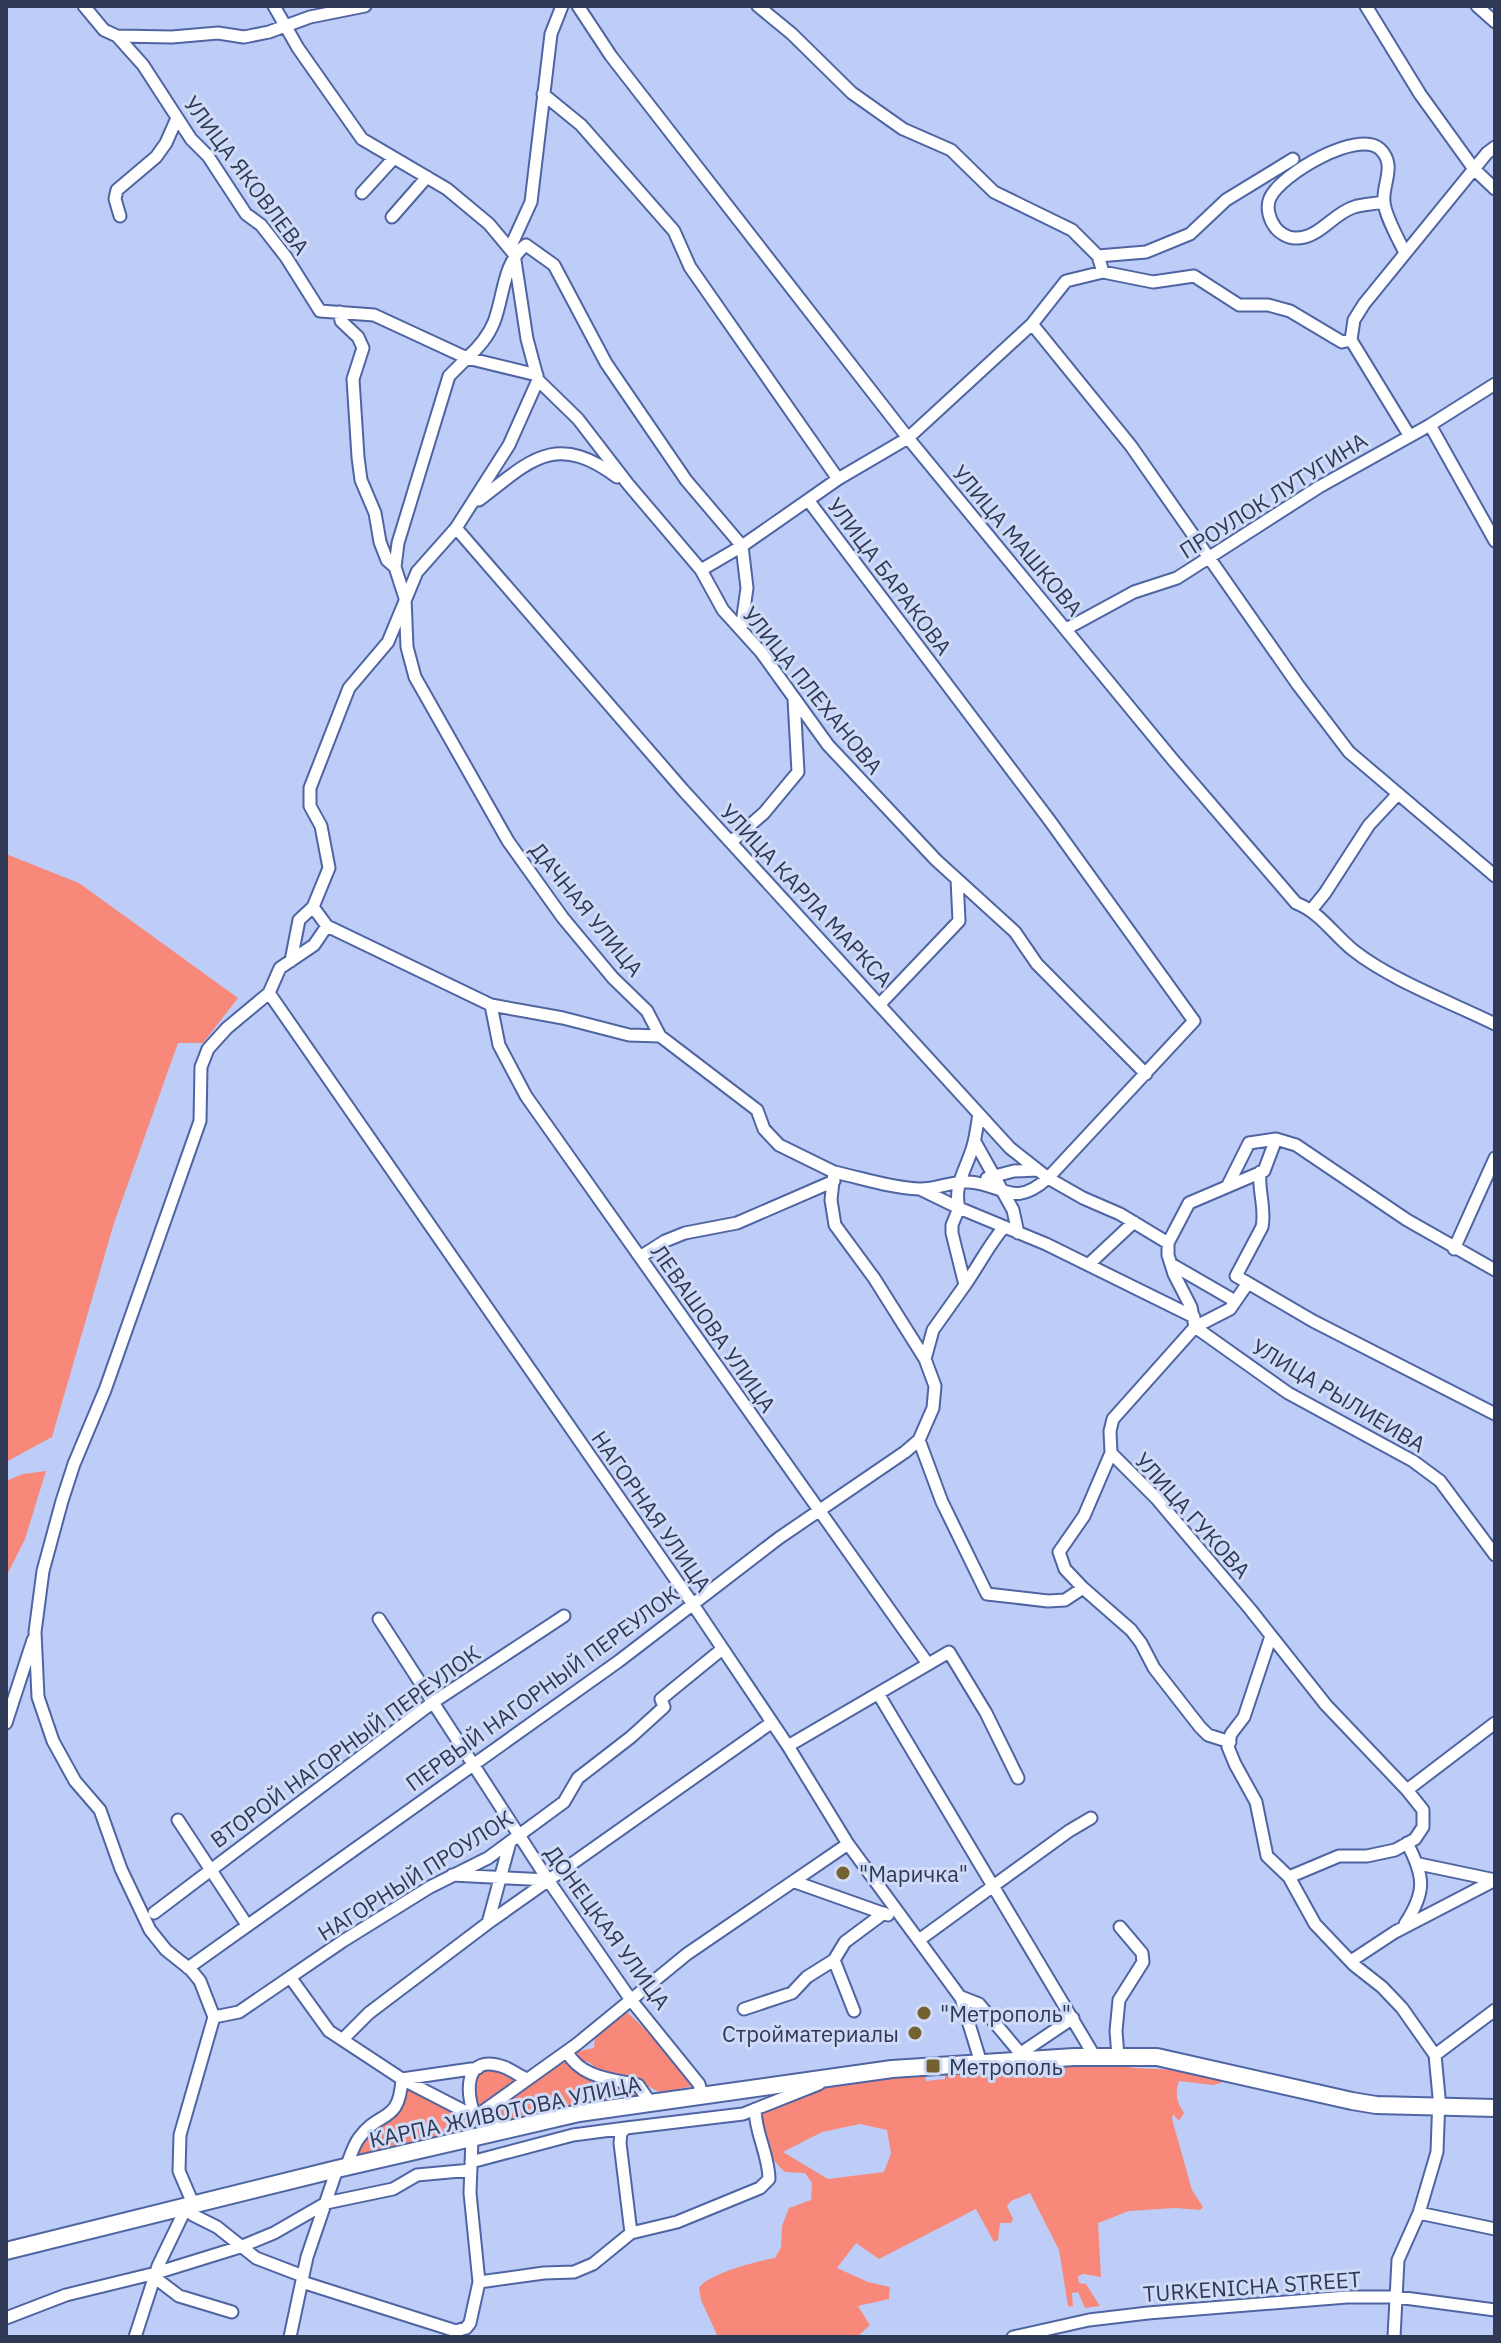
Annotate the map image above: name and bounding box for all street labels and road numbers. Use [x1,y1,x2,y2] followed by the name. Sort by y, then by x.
[178,90,316,260] street label: УЛИЦА ЯКОВЛЕВА
[1174,425,1372,565] street label: ПРОУЛОК ЛУТУГИНА
[946,458,1090,622] street label: УЛИЦА МАШКОВА
[821,491,959,661] street label: УЛИЦА БАРАКОВА
[736,600,890,780] street label: УЛИЦА ПЛЕХАНОВА
[714,797,900,993] street label: УЛИЦА КАРЛА МАРКСА
[524,836,650,982] street label: ДАЧНАЯ УЛИЦА
[645,1238,783,1418] street label: ЛЕВАШОВА УЛИЦА
[1247,1332,1431,1458] street label: УЛИЦА РЫЛИЕИВА
[585,1425,719,1597] street label: НАГОРНАЯ УЛИЦА
[1129,1446,1257,1584] street label: УЛИЦА ГУКОВА
[399,1579,685,1797] street label: ПЕРВЫЙ НАГОРНЫЙ ПЕРЕУЛОК
[204,1638,486,1854] street label: ВТОРОЙ НАГОРНЫЙ ПЕРЕУЛОК
[312,1803,518,1947] street label: НАГОРНЫЙ ПРОУЛОК
[539,1839,677,2015] street label: ДОНЕЦКАЯ УЛИЦА
[366,2068,644,2154] street label: КАРПА ЖИВОТОВА УЛИЦА
[1142,2264,1362,2308] street label: TURKENICHA STREET

